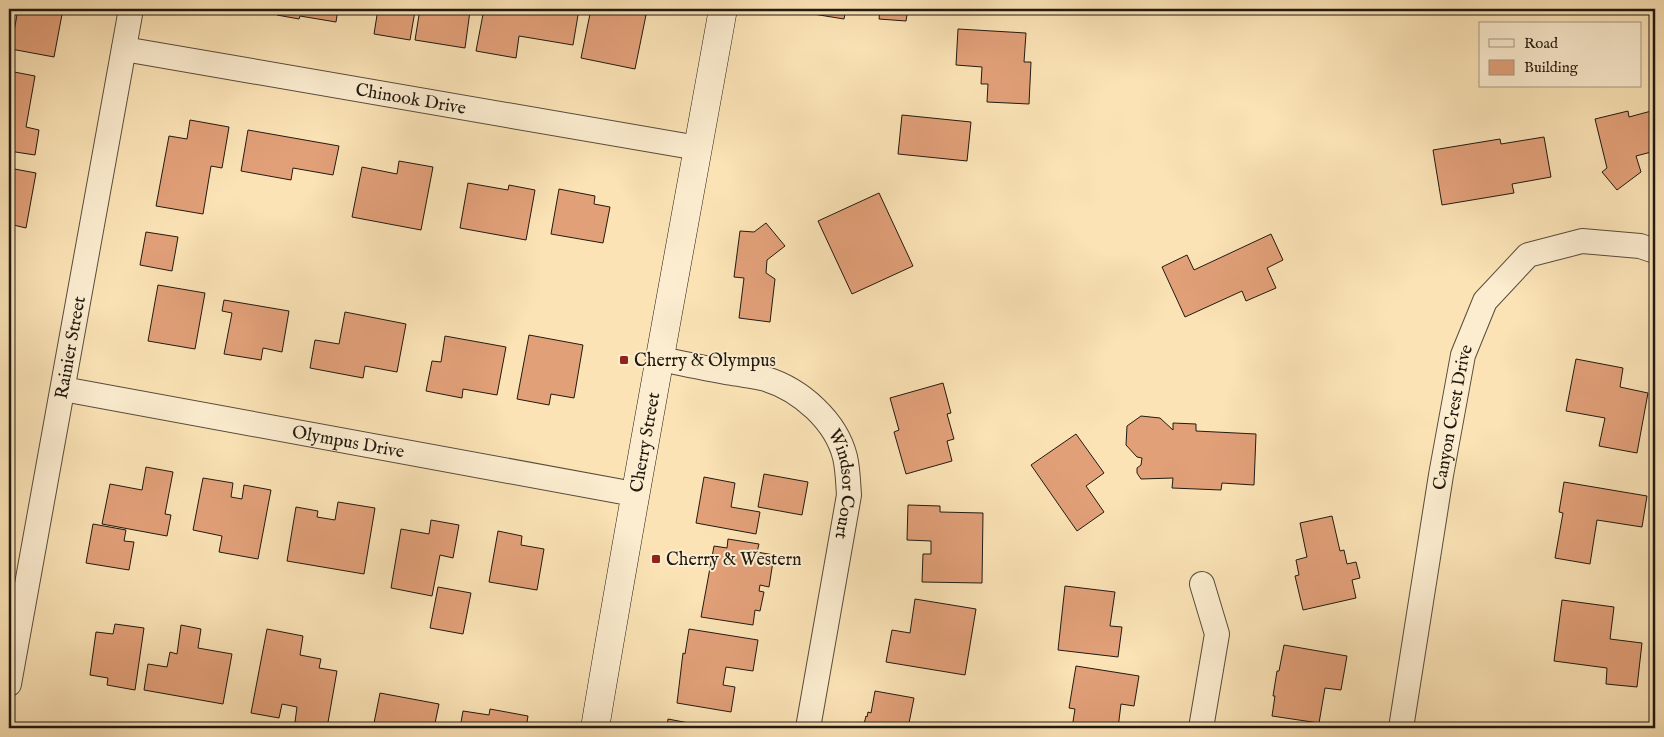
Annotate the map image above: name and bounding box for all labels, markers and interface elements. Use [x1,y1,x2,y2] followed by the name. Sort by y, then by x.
[1479,22,1642,88] legend
[1524,34,1559,53] text: Road
[1524,58,1579,77] text: Building
[353,79,468,121] street label: Chinook Drive
[51,294,92,401] street label: Rainier Street
[1429,341,1479,492] street label: Canyon Crest Drive
[634,350,776,373] place label: Cherry & Olympus
[618,354,630,366] marker: Cherry & Olympus
[626,391,666,494] street label: Cherry Street
[290,421,406,465] street label: Olympus Drive
[822,425,859,541] street label: Windsor Court
[666,549,802,572] place label: Cherry & Western
[650,553,662,565] marker: Cherry & Western

